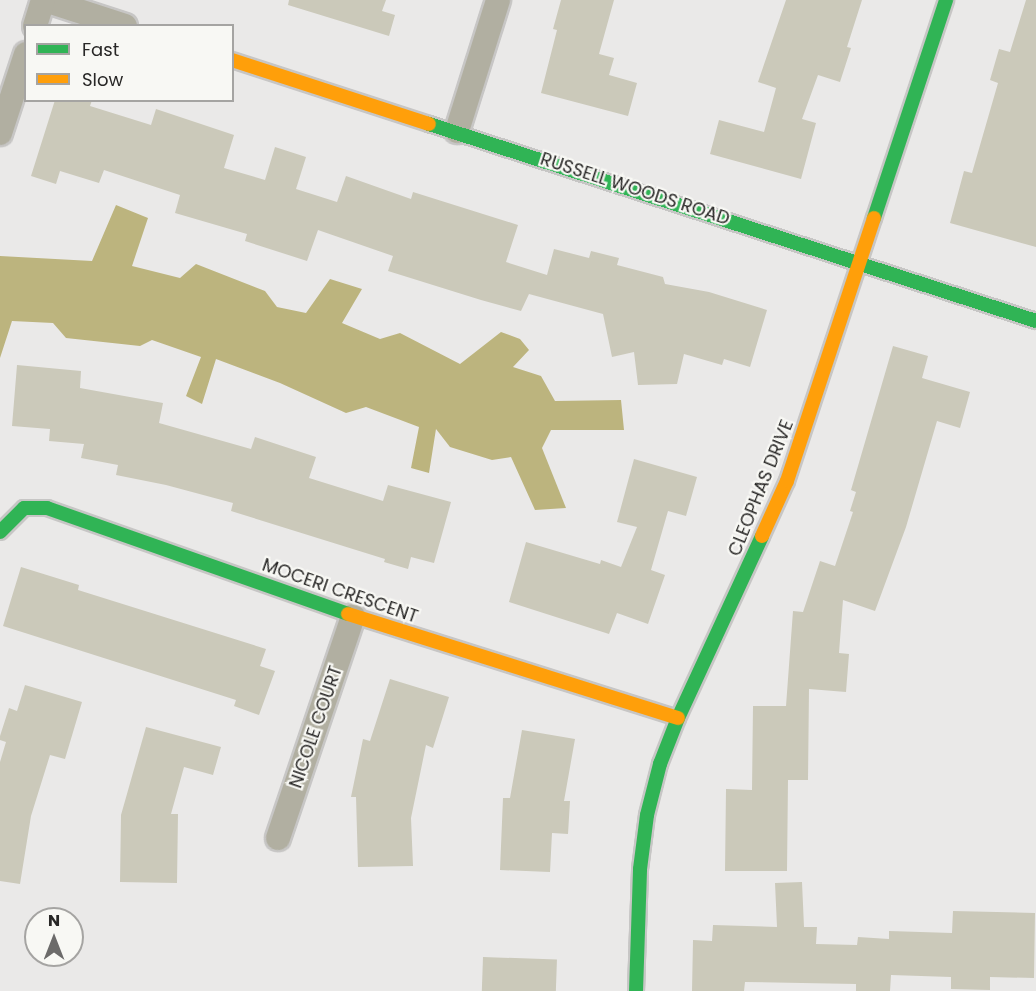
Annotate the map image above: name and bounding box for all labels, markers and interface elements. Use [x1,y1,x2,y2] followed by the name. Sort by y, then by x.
[24,24,234,102] legend
[82,37,119,62] text: Fast
[82,67,123,92] text: Slow
[538,148,732,230] street label: RUSSELL WOODS ROAD
[724,417,798,559] street label: CLEOPHAS DRIVE
[259,554,421,628] street label: MOCERI CRESCENT
[285,663,347,791] street label: NICOLE COURT
[24,907,84,967] north arrow
[48,909,60,932] text: N

